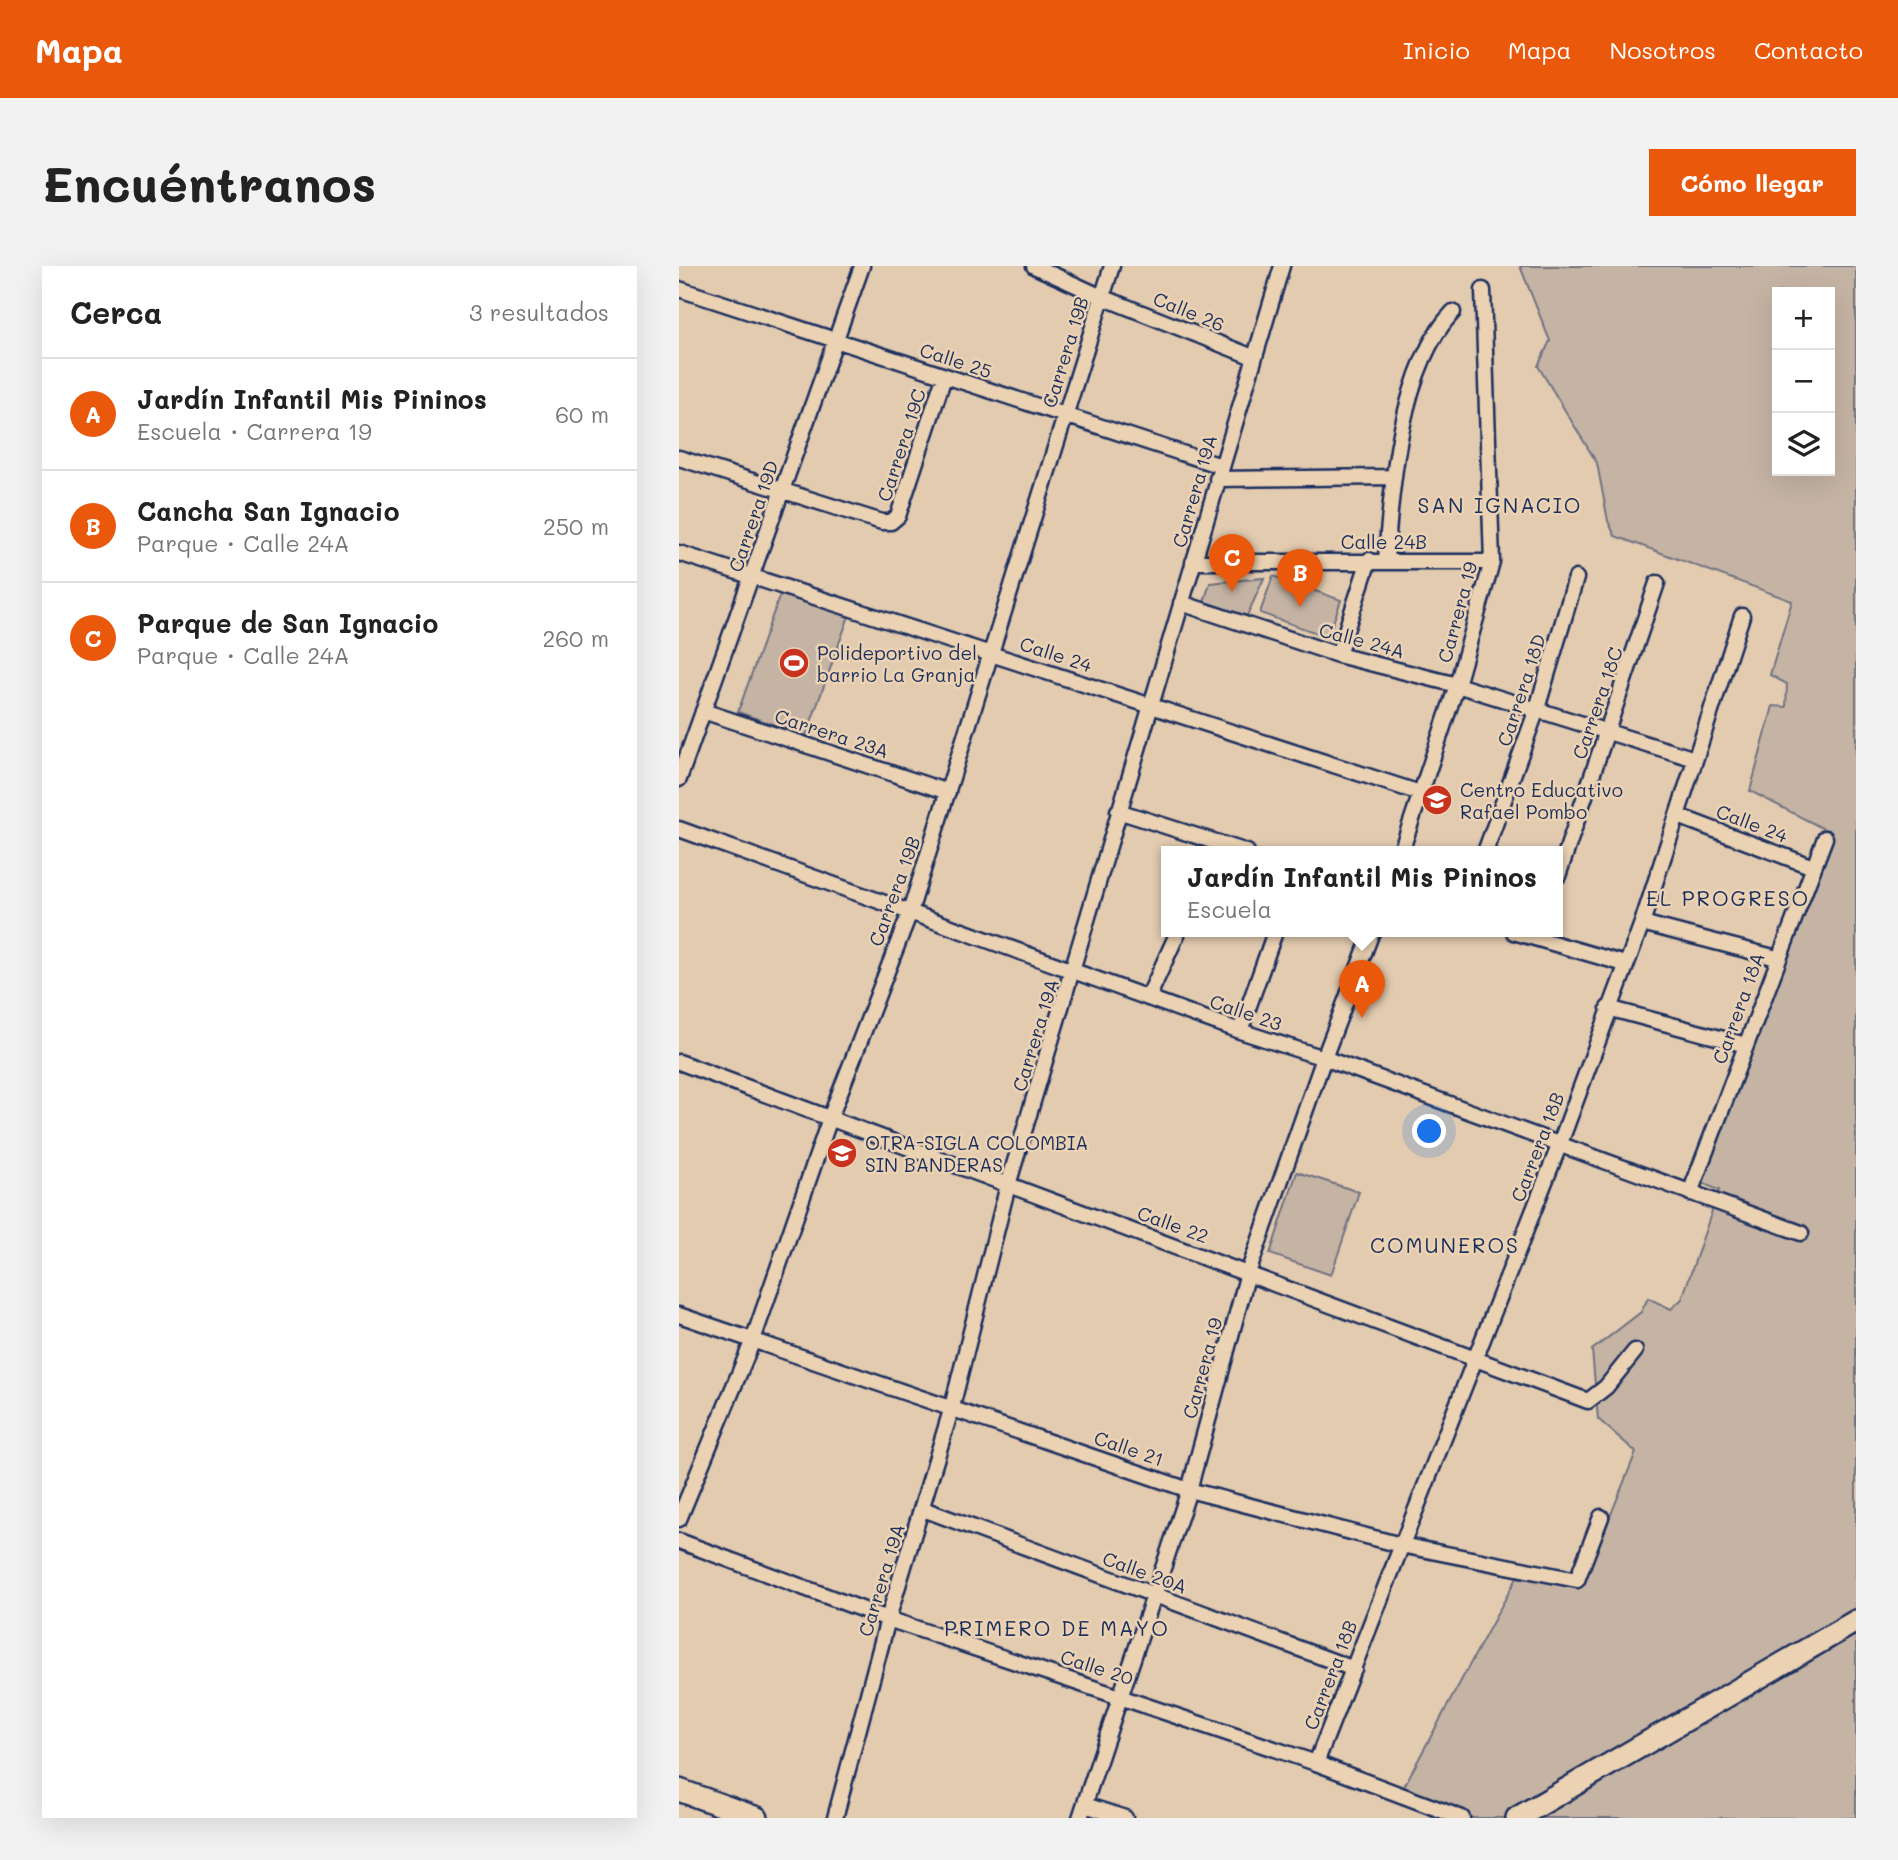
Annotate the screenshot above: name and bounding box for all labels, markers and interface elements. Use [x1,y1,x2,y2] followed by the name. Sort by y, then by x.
[35,28,123,71] text: Mapa
[1403,34,1470,65] text: Inicio
[1508,34,1572,65] text: Mapa
[1610,34,1716,65] text: Nosotros
[1754,34,1863,65] text: Contacto
[1649,149,1856,216] button: Cómo llegar
[42,151,376,214] text: Encuéntranos
[1150,285,1228,337] street label: Calle 26
[1772,287,1835,476] map controls
[1772,287,1835,350] button: +
[70,292,162,332] text: Cerca
[1036,293,1094,411] street label: Carrera 19B
[469,297,609,327] text: 3 resultados
[917,337,995,383] street label: Calle 25
[1772,350,1835,413] button: −
[137,382,487,416] text: Jardín Infantil Mis Pininos
[871,386,931,504] street label: Carrera 19C
[85,399,101,429] text: A
[555,399,609,429] text: 60 m
[1772,413,1835,476] button: layers
[137,416,372,446] text: Escuela · Carrera 19
[1166,432,1222,550] street label: Carrera 19A
[722,457,784,575] street label: Carrera 19D
[1418,491,1582,518] district label: SAN IGNACIO
[137,494,399,528] text: Cancha San Ignacio
[85,511,101,541] text: B
[543,511,609,541] text: 250 m
[137,528,349,558] text: Parque · Calle 24A
[1341,529,1427,554] street label: Calle 24B
[1209,534,1255,592] pin: C
[1277,549,1323,607] pin: B
[1432,559,1482,665] street label: Carrera 19
[137,606,438,640] text: Parque de San Ignacio
[1316,617,1408,663] street label: Calle 24A
[84,623,102,653] text: C
[542,623,609,653] text: 260 m
[1017,631,1095,677] street label: Calle 24
[1491,631,1551,749] street label: Carrera 18D
[137,640,349,670] text: Parque · Calle 24A
[817,640,977,687] place label: Polideportivo del barrio La Granja
[1566,643,1628,763] street label: Carrera 18C
[777,646,811,680] sports icon: Polideportivo del barrio La Granja
[772,703,892,763] street label: Carrera 23A
[1460,777,1623,824] place label: Centro Educativo Rafael Pombo
[1420,783,1454,817] school or university icon: Centro Educativo Rafael Pombo
[1713,798,1791,848] street label: Calle 24
[863,833,925,949] street label: Carrera 19B
[1161,846,1563,937] popup
[1187,860,1537,894] text: Jardín Infantil Mis Pininos
[1646,884,1810,911] district label: EL PROGRESO
[1187,894,1272,924] text: Escuela
[1706,949,1770,1067] street label: Carrera 18A
[1339,960,1385,1018] pin: A
[1006,976,1064,1094] street label: Carrera 19A
[1207,988,1285,1036] street label: Calle 23
[1505,1089,1569,1205] street label: Carrera 18B
[1412,1114,1446,1148] your location
[865,1130,1088,1177] place label: OTRA-SIGLA COLOMBIA SIN BANDERAS
[825,1136,859,1170] school or university icon: OTRA-SIGLA COLOMBIA SIN BANDERAS
[1134,1200,1212,1248] street label: Calle 22
[1370,1231,1520,1258] district label: COMUNEROS
[1177,1315,1227,1421] street label: Carrera 19
[1091,1424,1167,1472] street label: Calle 21
[852,1521,910,1639] street label: Carrera 19A
[1099,1545,1191,1599] street label: Calle 20A
[944,1614,1170,1641] district label: PRIMERO DE MAYO
[1298,1617,1362,1733] street label: Carrera 18B
[1057,1644,1137,1691] street label: Calle 20

